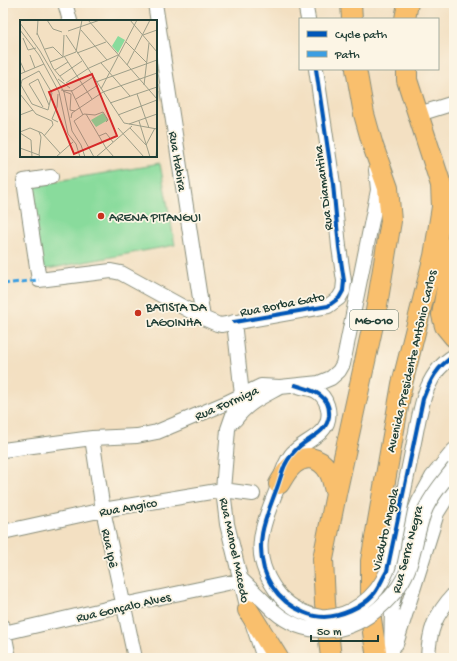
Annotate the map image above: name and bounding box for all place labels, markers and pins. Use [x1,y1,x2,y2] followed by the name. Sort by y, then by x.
[96,211,106,221] marker: ARENA PITANGUI
[109,211,201,226] place label: ARENA PITANGUI
[145,301,208,331] place label: BATISTA DA LAGOINHA
[133,308,143,318] marker: BATISTA DA LAGOINHA

